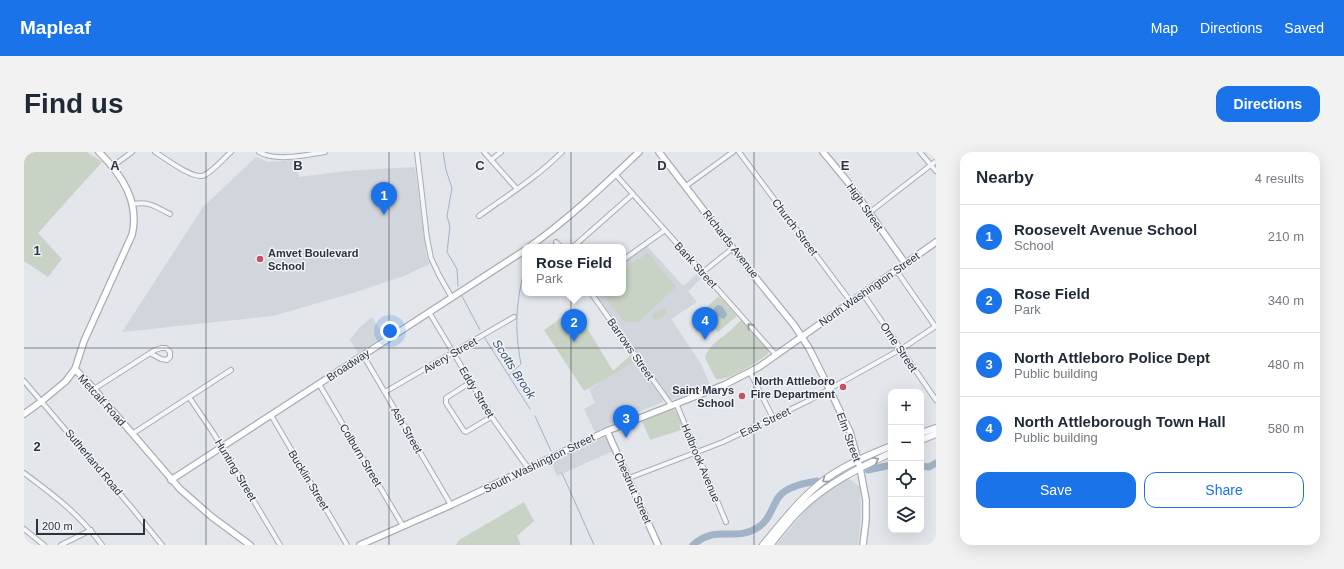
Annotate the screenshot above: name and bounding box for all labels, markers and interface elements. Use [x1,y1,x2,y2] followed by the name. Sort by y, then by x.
[20,17,91,38] text: Mapleaf
[1151,20,1178,36] text: Map
[1200,20,1262,36] text: Directions
[1284,20,1324,36] text: Saved
[1216,86,1320,122] button: Directions
[24,88,124,119] text: Find us
[110,158,120,173] text: A
[293,158,303,173] text: B
[475,158,485,173] text: C
[657,158,667,173] text: D
[841,158,850,173] text: E
[976,168,1034,187] text: Nearby
[1255,171,1304,186] text: 4 results
[844,181,886,233] street label: High Street
[371,182,397,215] pin: 1
[770,196,820,258] street label: Church Street
[701,208,761,280] street label: Richards Avenue
[1014,221,1197,238] text: Roosevelt Avenue School
[985,229,993,244] text: 1
[1268,229,1304,244] text: 210 m
[1014,238,1054,253] text: School
[672,240,720,290] street label: Bank Street
[33,243,41,258] text: 1
[522,244,626,296] popup
[268,247,358,272] place label: Amvet Boulevard School
[816,250,922,328] street label: North Washington Street
[255,254,265,264] marker: Amvet Boulevard School
[536,254,612,271] text: Rose Field
[536,271,563,286] text: Park
[1014,285,1090,302] text: Rose Field
[985,293,993,308] text: 2
[1268,293,1304,308] text: 340 m
[1014,302,1041,317] text: Park
[692,307,718,340] pin: 4
[561,309,587,342] pin: 2
[605,316,657,382] street label: Barrows Street
[878,320,920,374] street label: Orne Street
[380,321,400,341] your location
[748,323,755,331] one-way arrow
[421,335,479,375] street label: Avery Street
[490,337,539,402] water label: Scotts Brook
[324,346,372,383] street label: Broadway
[1014,349,1210,366] text: North Attleboro Police Dept
[985,357,993,372] text: 3
[1268,357,1304,372] text: 480 m
[457,364,497,420] street label: Eddy Street
[1014,366,1098,381] text: Public building
[76,372,128,428] street label: Metcalf Road
[751,375,835,400] place label: North Attleboro Fire Department
[838,382,848,392] marker: North Attleboro Fire Department
[672,384,734,409] place label: Saint Marys School
[888,389,924,533] map controls
[888,389,924,425] button: +
[737,391,747,401] marker: Saint Marys School
[389,405,425,455] street label: Ash Street
[613,405,639,438] pin: 3
[738,405,792,439] street label: East Street
[835,411,863,463] street label: Elm Street
[1014,413,1226,430] text: North Attleborough Town Hall
[985,421,993,436] text: 4
[1268,421,1304,436] text: 580 m
[338,422,384,488] street label: Colburn Street
[679,422,723,504] street label: Holbrook Avenue
[888,425,924,461] button: −
[63,427,125,497] street label: Sutherland Road
[1014,430,1098,445] text: Public building
[482,431,596,495] street label: South Washington Street
[213,437,259,503] street label: Hunting Street
[33,439,41,454] text: 2
[286,448,332,512] street label: Bucklin Street
[612,451,654,525] street label: Chestnut Street
[871,458,879,465] one-way arrow
[888,461,924,497] button: locate
[976,472,1136,508] button: Save
[1144,472,1304,508] button: Share
[822,475,829,482] one-way arrow
[888,497,924,533] button: layers
[36,517,145,536] scale bar
[42,520,73,532] text: 200 m

